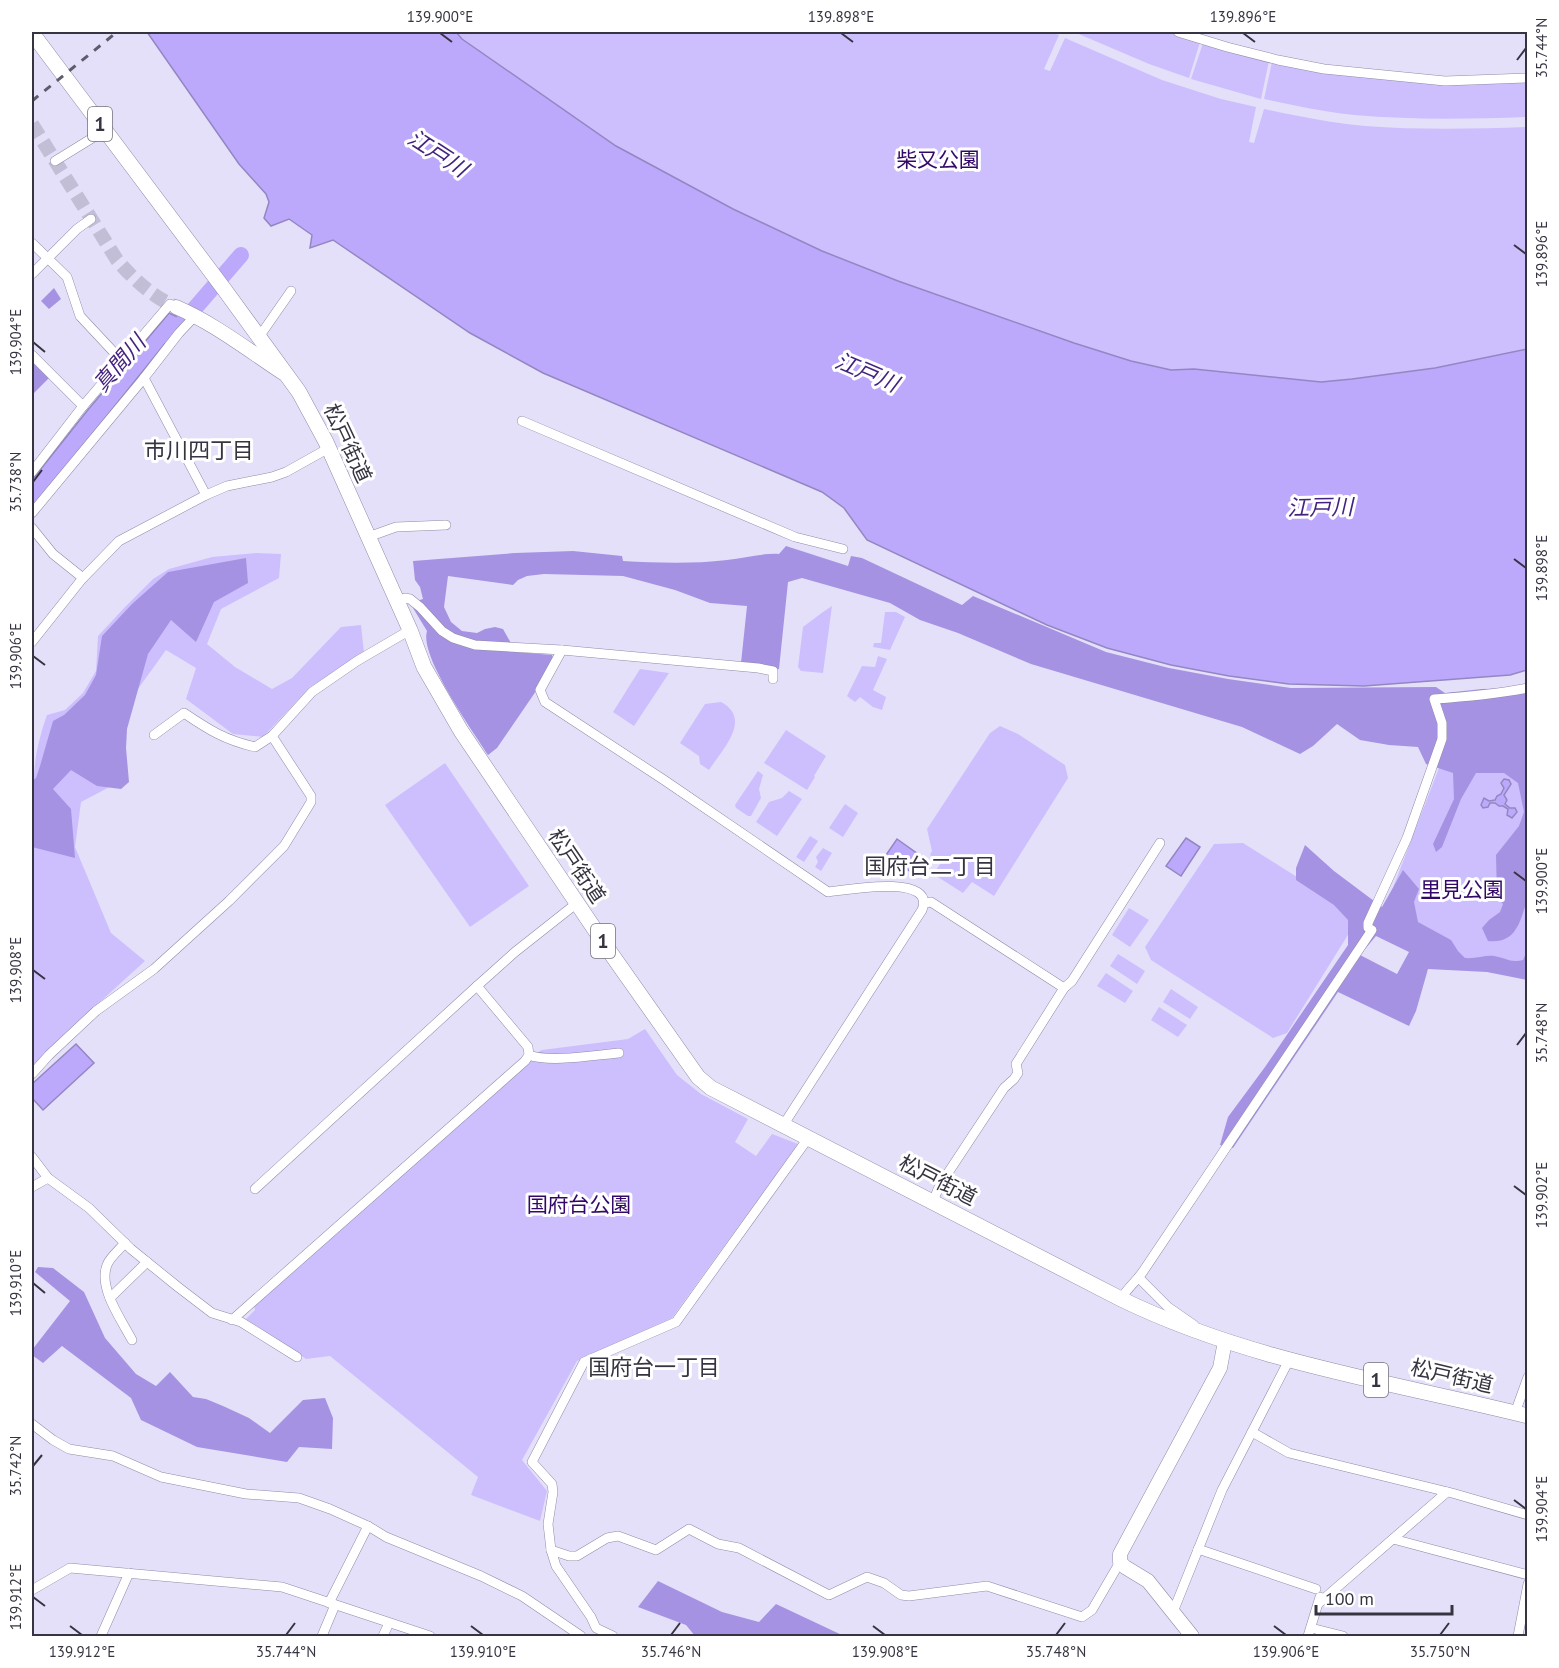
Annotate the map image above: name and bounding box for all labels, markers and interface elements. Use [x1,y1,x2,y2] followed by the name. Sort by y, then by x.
[407,7,473,26] text: 139.900°E
[808,7,874,26] text: 139.898°E
[1210,7,1276,26] text: 139.896°E
[1532,18,1551,78] text: 35.744°N
[88,107,112,141] road number: 1
[403,123,475,184] water label: 江戸川
[896,146,980,173] park label: 柴又公園
[1532,221,1551,287] text: 139.896°E
[6,309,25,375] text: 139.904°E
[87,327,153,397] water label: 真間川
[831,346,905,399] water label: 江戸川
[318,399,378,487] street label: 松戸街道
[144,436,254,464] district label: 市川四丁目
[6,452,25,512] text: 35.738°N
[1287,492,1355,522] water label: 江戸川
[1532,535,1551,601] text: 139.898°E
[6,623,25,689] text: 139.906°E
[542,824,612,908] street label: 松戸街道
[1532,848,1551,914] text: 139.900°E
[864,852,996,880] district label: 国府台二丁目
[1420,876,1504,903] park label: 里見公園
[591,924,615,958] road number: 1
[6,937,25,1003] text: 139.908°E
[1532,1003,1551,1063] text: 35.748°N
[894,1149,982,1211] street label: 松戸街道
[1532,1162,1551,1228] text: 139.902°E
[527,1191,632,1218] park label: 国府台公園
[6,1250,25,1316] text: 139.910°E
[588,1353,720,1381] district label: 国府台一丁目
[1408,1353,1496,1399] street label: 松戸街道
[1364,1363,1388,1397] road number: 1
[6,1436,25,1496] text: 35.742°N
[1532,1476,1551,1542] text: 139.904°E
[6,1564,25,1630] text: 139.912°E
[1316,1578,1452,1616] scale bar
[1325,1587,1374,1610] text: 100 m
[49,1642,115,1661] text: 139.912°E
[256,1642,316,1661] text: 35.744°N
[450,1642,516,1661] text: 139.910°E
[641,1642,701,1661] text: 35.746°N
[852,1642,918,1661] text: 139.908°E
[1026,1642,1086,1661] text: 35.748°N
[1253,1642,1319,1661] text: 139.906°E
[1410,1642,1470,1661] text: 35.750°N

